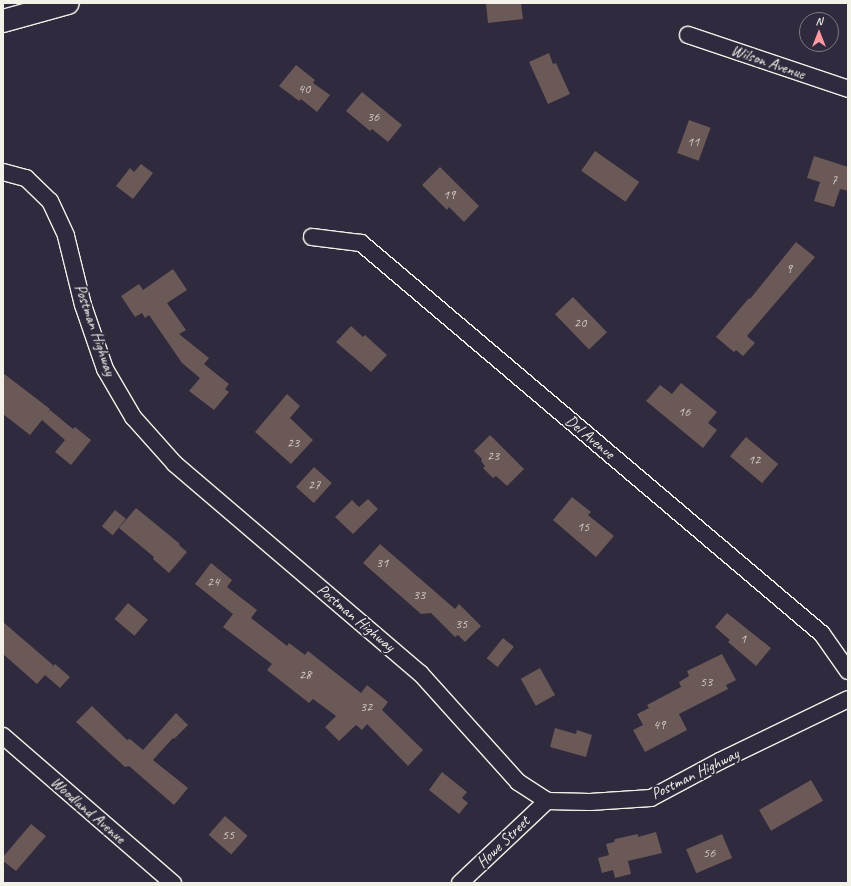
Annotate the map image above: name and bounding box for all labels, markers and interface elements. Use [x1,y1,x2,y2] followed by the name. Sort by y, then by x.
[799,12,839,52] north arrow
[816,14,822,28] text: N
[729,40,807,84] street label: Wilson Avenue
[298,81,310,97] house number: 40
[367,109,379,125] house number: 36
[687,134,699,150] house number: 11
[831,172,837,188] house number: 7
[443,187,455,203] house number: 19
[786,261,792,277] house number: 9
[70,282,120,378] street label: Postman Highway
[574,315,586,331] house number: 20
[678,404,690,420] house number: 16
[562,411,618,463] street label: Del Avenue
[287,435,299,451] house number: 23
[487,448,499,464] house number: 23
[748,452,760,468] house number: 12
[308,477,320,493] house number: 27
[577,519,589,535] house number: 15
[376,555,388,571] house number: 31
[207,574,219,590] house number: 24
[313,580,399,656] street label: Postman Highway
[413,587,425,603] house number: 33
[455,616,467,632] house number: 35
[740,631,746,647] house number: 1
[299,667,311,683] house number: 28
[700,674,712,690] house number: 53
[360,699,372,715] house number: 32
[653,717,665,733] house number: 49
[648,745,742,803] street label: Postman Highway
[47,772,129,848] street label: Woodland Avenue
[472,812,534,872] street label: Howe Street
[222,827,234,843] house number: 55
[703,845,715,861] house number: 56

